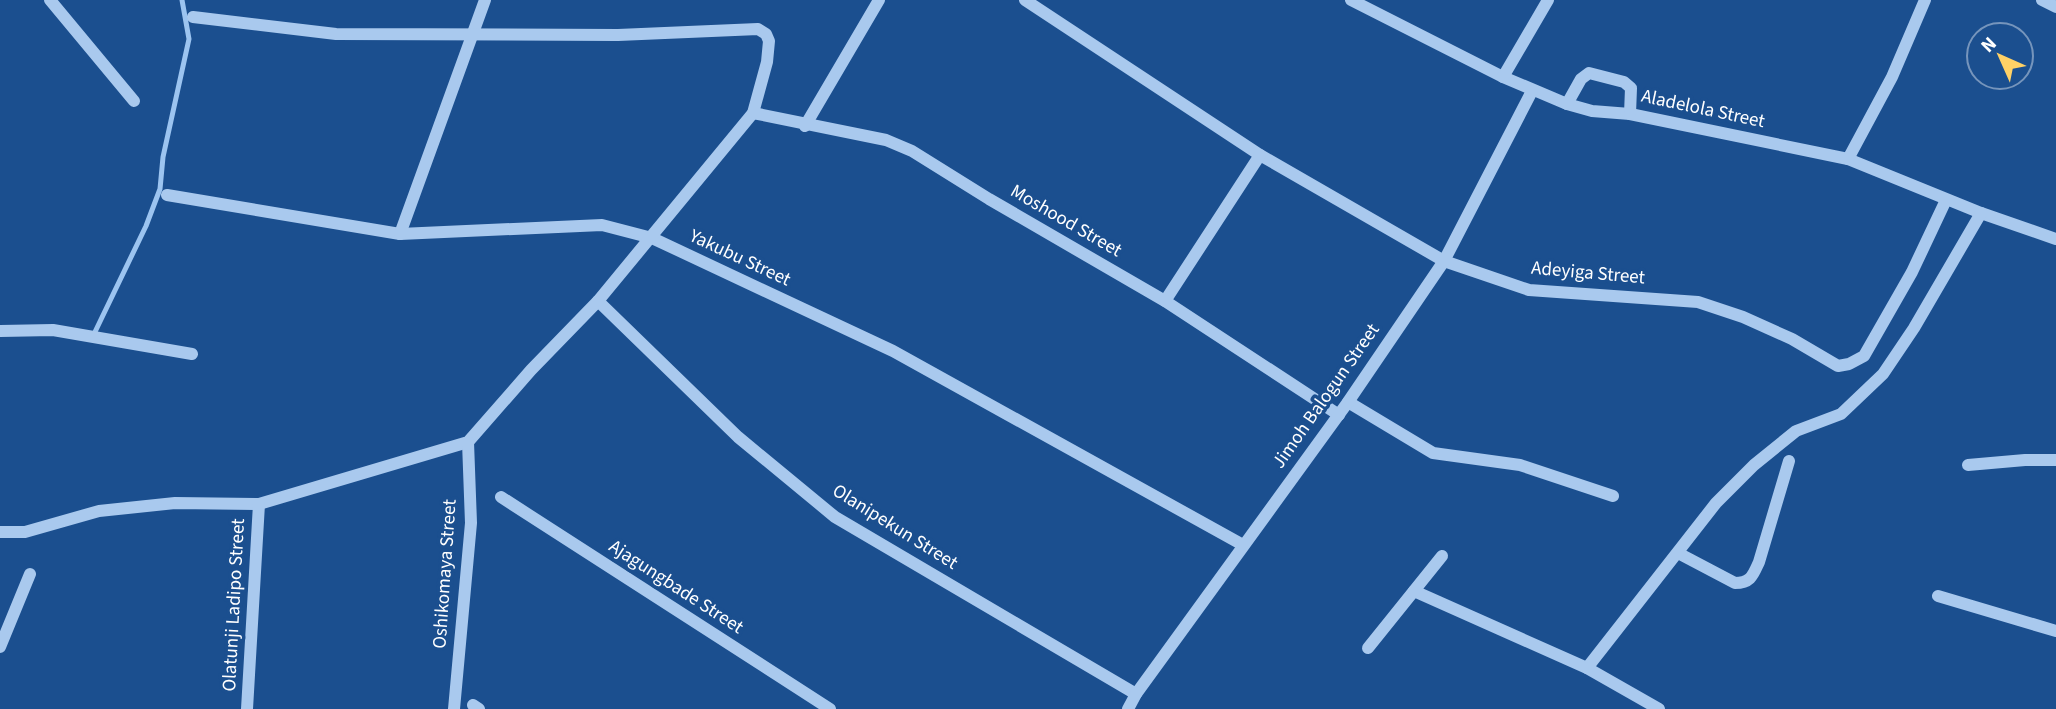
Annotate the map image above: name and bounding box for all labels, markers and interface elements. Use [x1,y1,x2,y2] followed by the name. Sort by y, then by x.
[1965,21,2035,91] north arrow
[1975,31,2003,59] text: N
[1639,83,1768,135] street label: Aladelola Street
[1005,178,1127,264] street label: Moshood Street
[684,222,796,294] street label: Yakubu Street
[1530,255,1647,291] street label: Adeyiga Street
[1266,318,1387,474] street label: Jimoh Balogun Street
[827,478,963,577] street label: Olanipekun Street
[426,498,464,650] street label: Oshikomaya Street
[216,517,252,692] street label: Olatunji Ladipo Street
[603,533,749,641] street label: Ajagungbade Street

